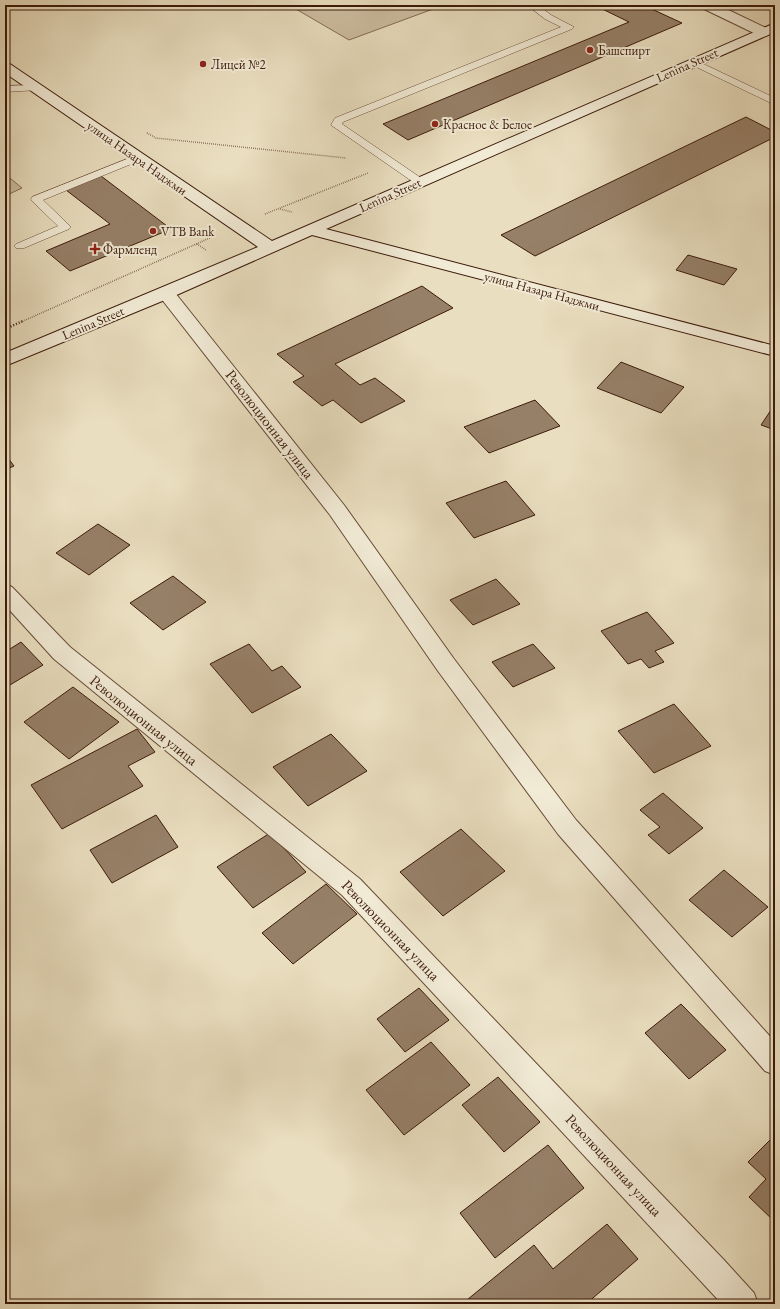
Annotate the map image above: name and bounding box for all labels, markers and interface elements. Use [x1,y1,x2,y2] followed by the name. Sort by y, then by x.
[598,42,651,59] place label: Башспирт
[653,44,721,86] street label: Lenina Street
[585,45,595,55] marker: Башспирт
[211,56,267,73] place label: Лицей №2
[198,59,208,69] marker: Лицей №2
[443,116,532,133] place label: Красное & Белое
[84,117,191,199] street label: улица Назара Наджми
[430,119,440,129] marker: Красное & Белое
[356,174,424,216] street label: Lenina Street
[161,223,215,240] place label: VTB Bank
[148,226,158,236] marker: VTB Bank
[103,241,157,258] place label: Фармленд
[90,244,100,254] marker: Фармленд
[482,267,602,315] street label: улица Назара Наджми
[59,302,127,344] street label: Lenina Street
[221,366,319,482] street label: Революционная улица
[86,671,202,769] street label: Революционная улица
[338,875,444,985] street label: Революционная улица
[562,1110,666,1220] street label: Революционная улица

